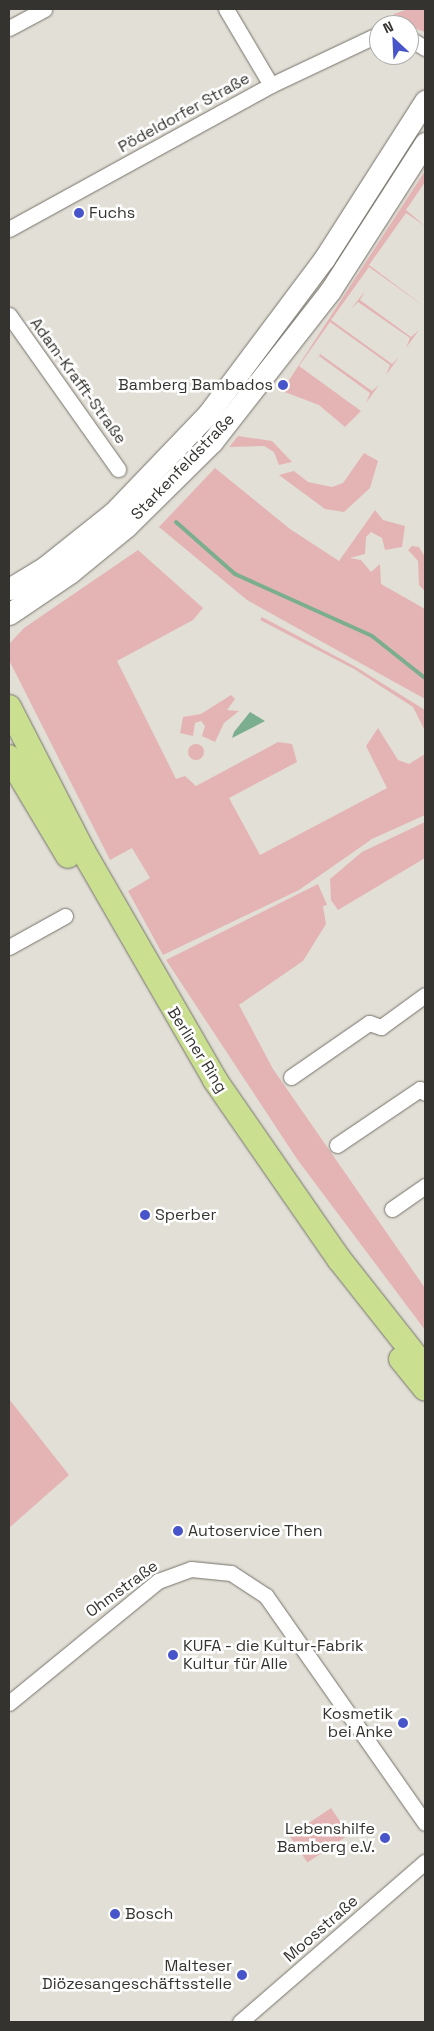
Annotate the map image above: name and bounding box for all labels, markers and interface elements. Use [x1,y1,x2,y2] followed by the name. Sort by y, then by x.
[369,15,419,65] north arrow
[380,17,396,37] text: N
[115,69,253,157] street label: Pödeldorfer Straße
[89,203,135,223] place label: Fuchs
[73,207,85,219] marker: Fuchs
[26,314,130,448] street label: Adam-Krafft-Straße
[118,375,273,395] place label: Bamberg Bambados
[277,379,289,391] marker: Bamberg Bambados
[127,410,239,524] street label: Starkenfeldstraße
[163,1004,231,1096] street label: Berliner Ring
[155,1205,216,1225] place label: Sperber
[139,1209,151,1221] marker: Sperber
[188,1521,323,1541] place label: Autoservice Then
[172,1525,184,1537] marker: Autoservice Then
[82,1556,162,1622] street label: Ohmstraße
[183,1636,365,1674] place label: KUFA - die Kultur-Fabrik Kultur für Alle
[167,1649,179,1661] marker: KUFA - die Kultur-Fabrik Kultur für Alle
[322,1704,393,1742] place label: Kosmetik bei Anke
[397,1717,409,1729] marker: Kosmetik bei Anke
[277,1819,375,1857] place label: Lebenshilfe Bamberg e.V.
[379,1832,391,1844] marker: Lebenshilfe Bamberg e.V.
[280,1892,362,1966] street label: Moosstraße
[125,1904,173,1924] place label: Bosch
[109,1908,121,1920] marker: Bosch
[42,1956,232,1994] place label: Malteser Diözesangeschäftsstelle
[236,1969,248,1981] marker: Malteser Diözesangeschäftsstelle

